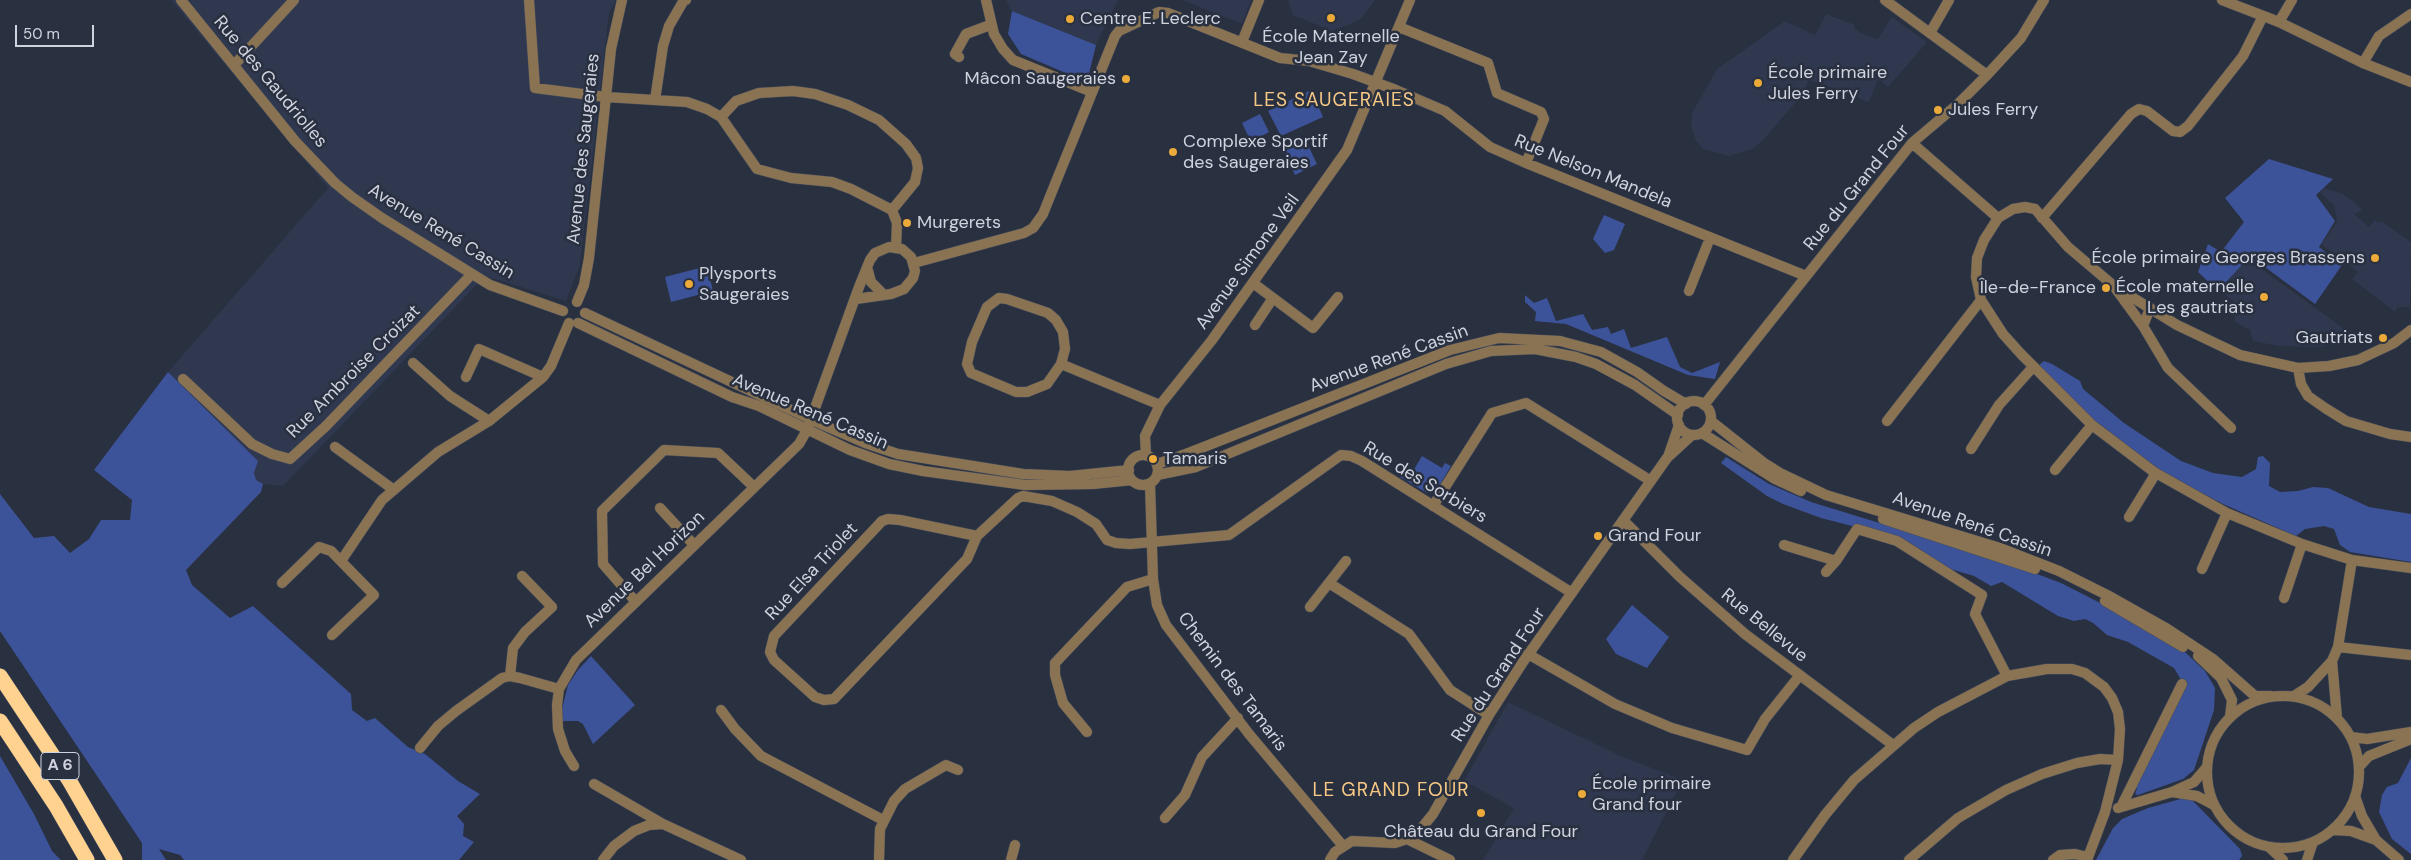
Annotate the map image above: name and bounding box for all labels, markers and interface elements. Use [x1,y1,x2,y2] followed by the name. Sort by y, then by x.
[1080,8,1221,30] place label: Centre E. Leclerc
[209,12,331,152] street label: Rue des Gaudriolles
[1325,12,1337,24] marker: École Maternelle Jean Zay
[1064,13,1076,25] marker: Centre E. Leclerc
[18,15,96,47] scale bar
[23,24,60,44] text: 50 m
[1262,26,1400,68] place label: École Maternelle Jean Zay
[563,53,605,245] street label: Avenue des Saugeraies
[1768,62,1887,104] place label: École primaire Jules Ferry
[964,68,1116,90] place label: Mâcon Saugeraies
[1120,73,1132,85] marker: Mâcon Saugeraies
[1752,77,1764,89] marker: École primaire Jules Ferry
[1251,90,1417,112] district label: LES SAUGERAIES
[1948,99,2038,121] place label: Jules Ferry
[1932,104,1944,116] marker: Jules Ferry
[1800,121,1914,255] street label: Rue du Grand Four
[1183,131,1328,173] place label: Complexe Sportif des Saugeraies
[1511,131,1675,213] street label: Rue Nelson Mandela
[1167,146,1179,158] marker: Complexe Sportif des Saugeraies
[364,180,518,284] street label: Avenue René Cassin
[1192,190,1304,334] street label: Avenue Simone Veil
[917,212,1001,234] place label: Murgerets
[901,217,913,229] marker: Murgerets
[2091,247,2365,269] place label: École primaire Georges Brassens
[2369,252,2381,264] marker: École primaire Georges Brassens
[699,263,789,306] place label: Plysports Saugeraies
[2116,276,2254,318] place label: École maternelle Les gautriats
[1980,277,2096,299] place label: Île-de-France
[683,278,695,290] marker: Plysports Saugeraies
[2100,282,2112,294] marker: Île-de-France
[2258,291,2270,303] marker: École maternelle Les gautriats
[283,301,425,443] street label: Rue Ambroise Croizat
[1307,320,1471,398] street label: Avenue René Cassin
[2296,327,2373,349] place label: Gautriats
[2377,332,2389,344] marker: Gautriats
[729,369,891,455] street label: Avenue René Cassin
[1359,438,1491,528] street label: Rue des Sorbiers
[1163,448,1227,470] place label: Tamaris
[1147,453,1159,465] marker: Tamaris
[1889,488,2055,562] street label: Avenue René Cassin
[580,507,710,633] street label: Avenue Bel Horizon
[761,519,863,625] street label: Rue Elsa Triolet
[1608,525,1701,547] place label: Grand Four
[1592,530,1604,542] marker: Grand Four
[1716,585,1812,667] street label: Rue Bellevue
[1448,604,1550,746] street label: Rue du Grand Four
[1173,608,1291,756] street label: Chemin des Tamaris
[41,752,79,779] road number: A 6
[1592,773,1711,816] place label: École primaire Grand four
[1311,780,1471,802] district label: LE GRAND FOUR
[1576,788,1588,800] marker: École primaire Grand four
[1475,807,1487,819] marker: Château du Grand Four
[1384,821,1578,843] place label: Château du Grand Four

